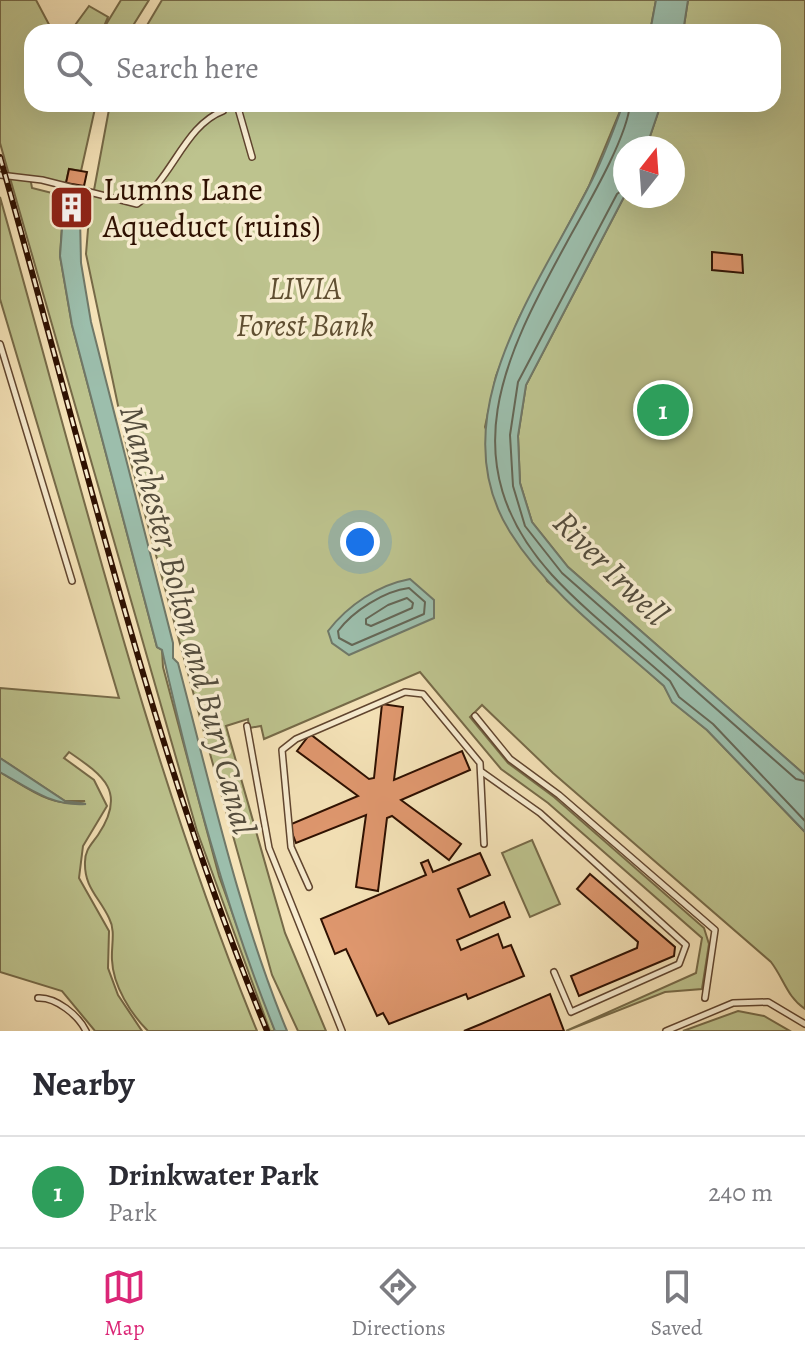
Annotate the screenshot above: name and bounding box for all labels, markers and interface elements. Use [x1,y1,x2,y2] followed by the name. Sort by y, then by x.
[24,24,781,112] search box
[52,46,96,90] icon: search
[116,48,259,88] text: Search here
[613,136,685,208] north arrow
[102,167,321,248] place label: Lumns Lane Aqueduct (ruins)
[48,183,96,231] building icon: Lumns Lane Aqueduct (ruins)
[236,266,374,347] park label: LIVIA Forest Bank
[637,380,689,440] pin: 1
[108,400,268,840] water label: Manchester, Bolton and Bury Canal
[543,500,680,637] water label: River Irwell
[340,522,380,562] your location
[32,1060,135,1107] text: Nearby
[108,1155,318,1195] text: Drinkwater Park
[53,1175,63,1210] text: 1
[708,1175,773,1210] text: 240 m
[108,1195,157,1230] text: Park
[102,1265,146,1343] tab: Map
[351,1265,446,1343] tab: Directions
[650,1265,703,1343] tab: Saved

